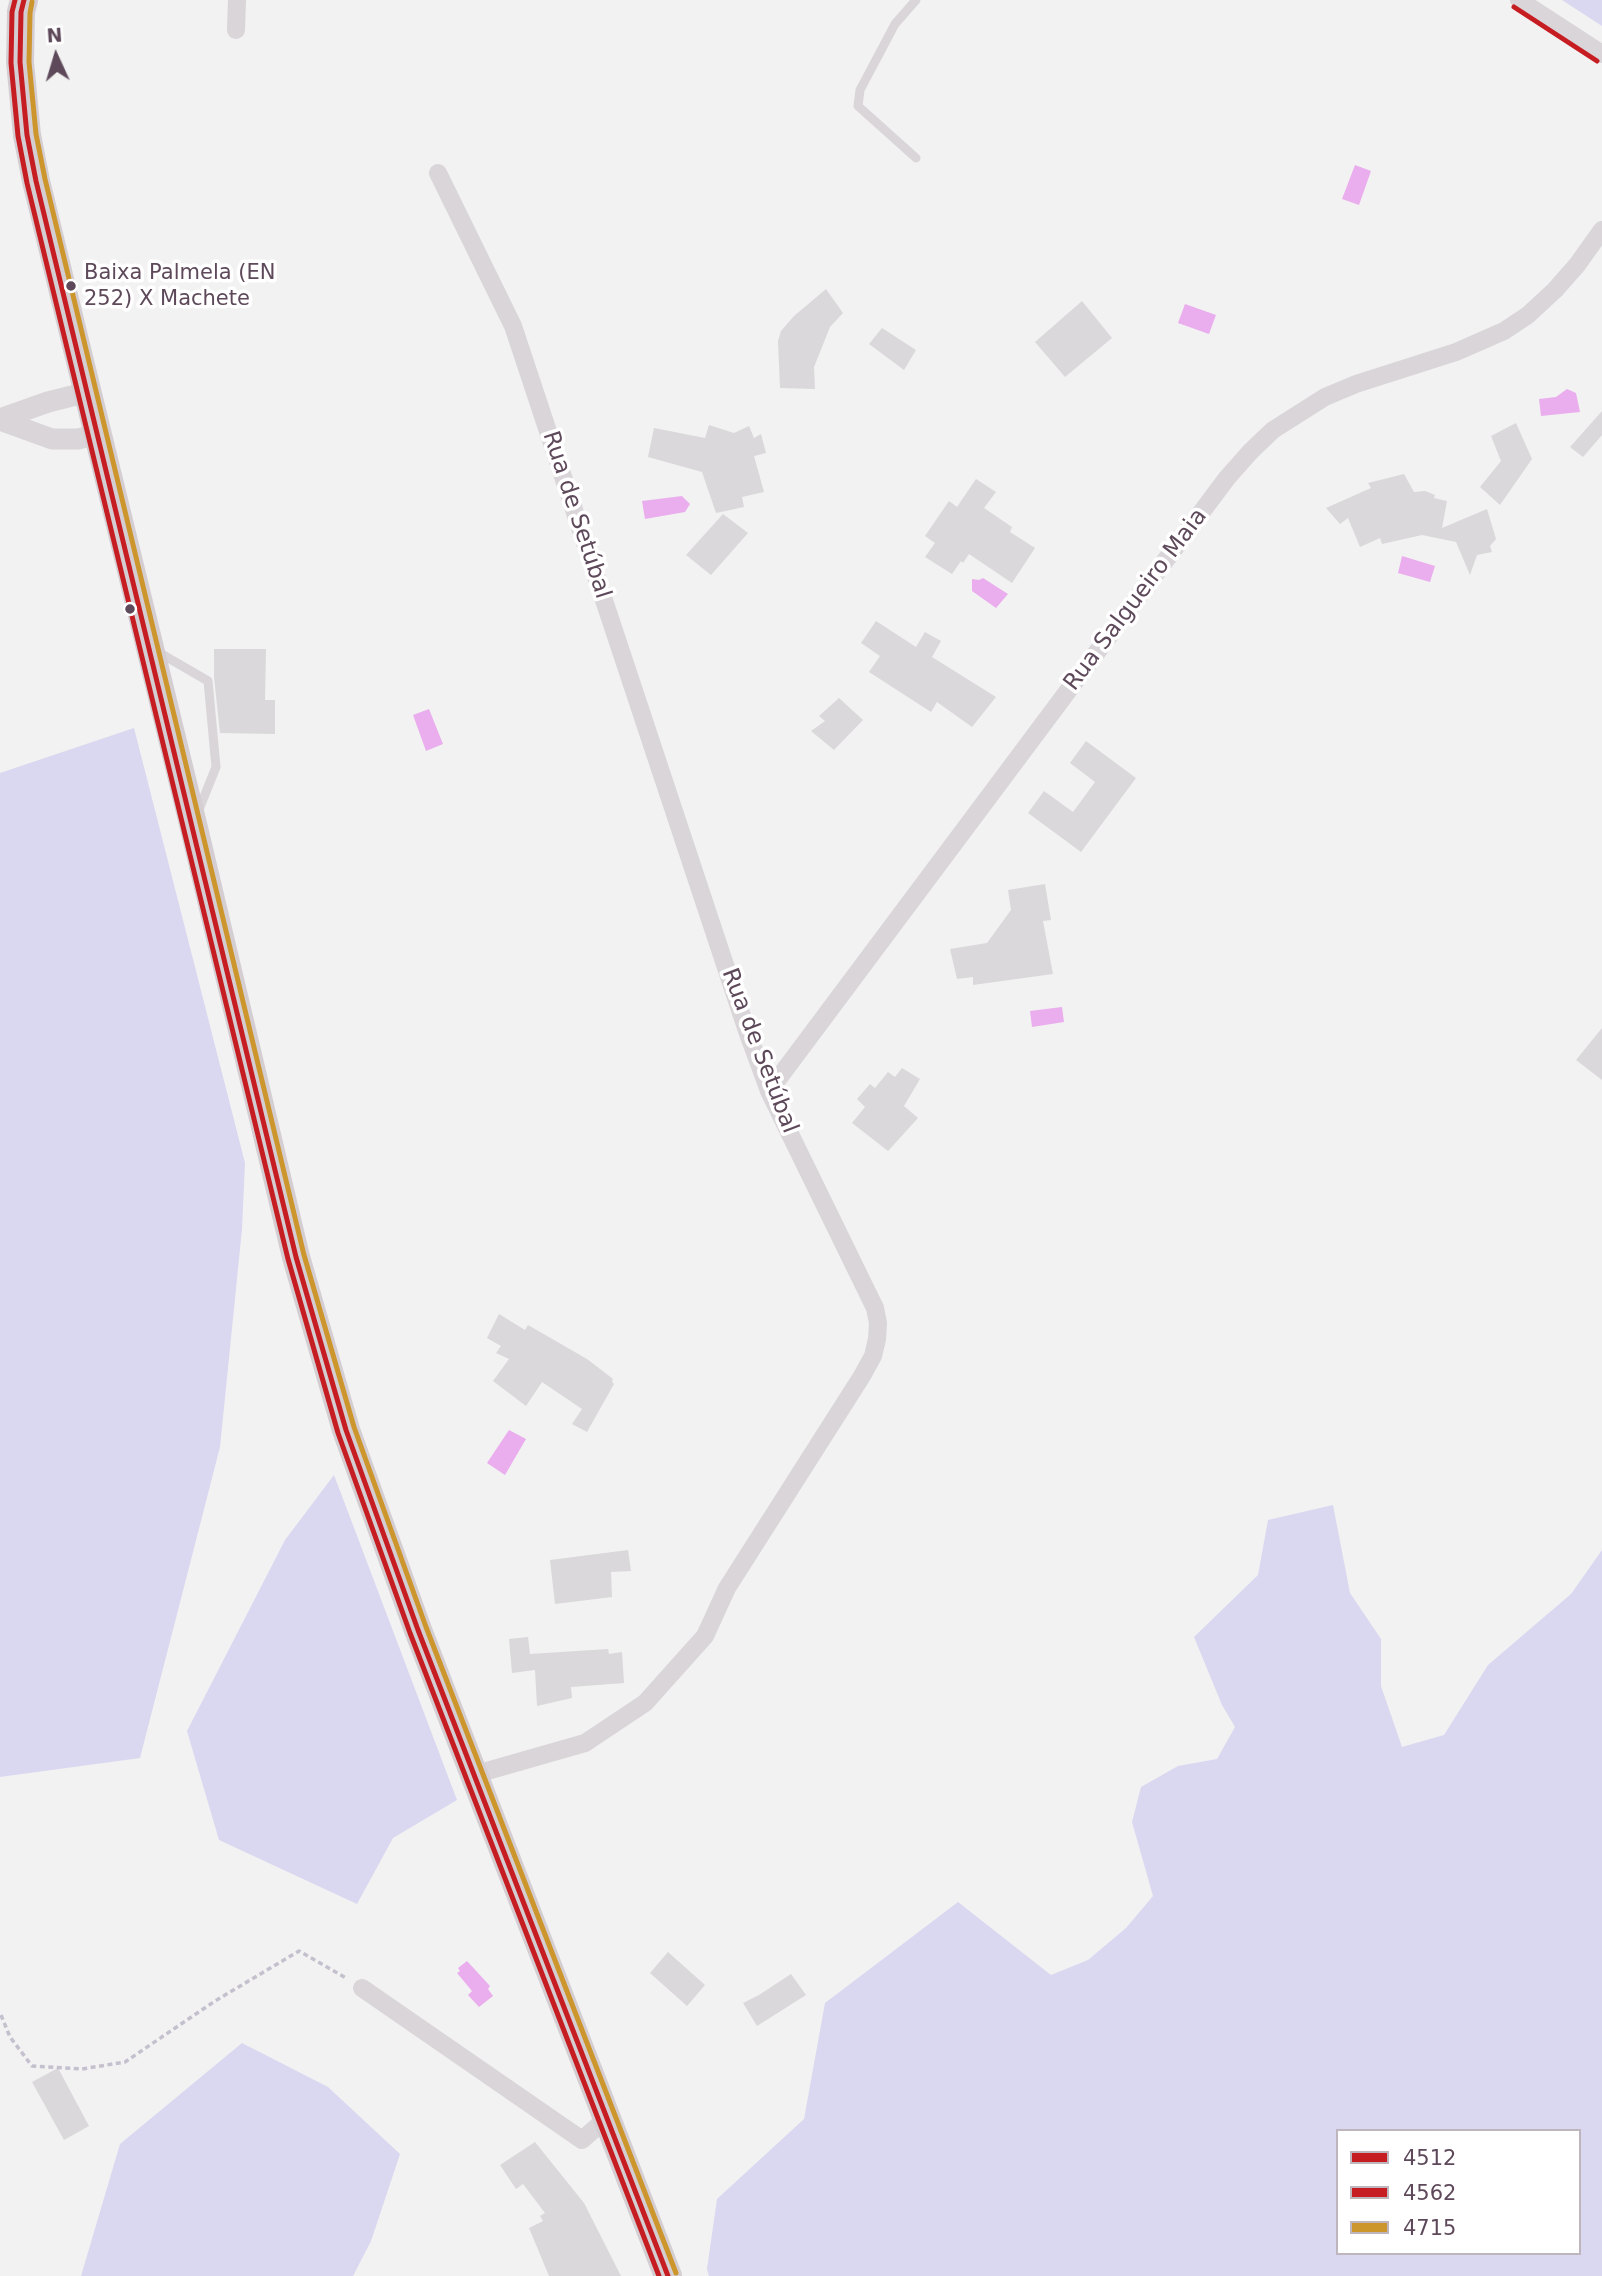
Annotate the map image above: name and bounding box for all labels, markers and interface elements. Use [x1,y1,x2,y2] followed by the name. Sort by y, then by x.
[21,21,91,91] north arrow
[46,24,63,47] text: N
[84,261,275,311] place label: Baixa Palmela (EN 252) X Machete
[64,279,78,293] marker: Baixa Palmela (EN 252) X Machete
[536,428,616,602] street label: Rua de Setúbal
[1059,504,1213,696] street label: Rua Salgueiro Maia
[123,602,137,616] unlabelled marker
[715,965,803,1137] street label: Rua de Setúbal
[1336,2129,1581,2255] legend
[1403,2146,1456,2170] text: 4512
[1403,2181,1456,2205] text: 4562
[1403,2216,1456,2240] text: 4715

